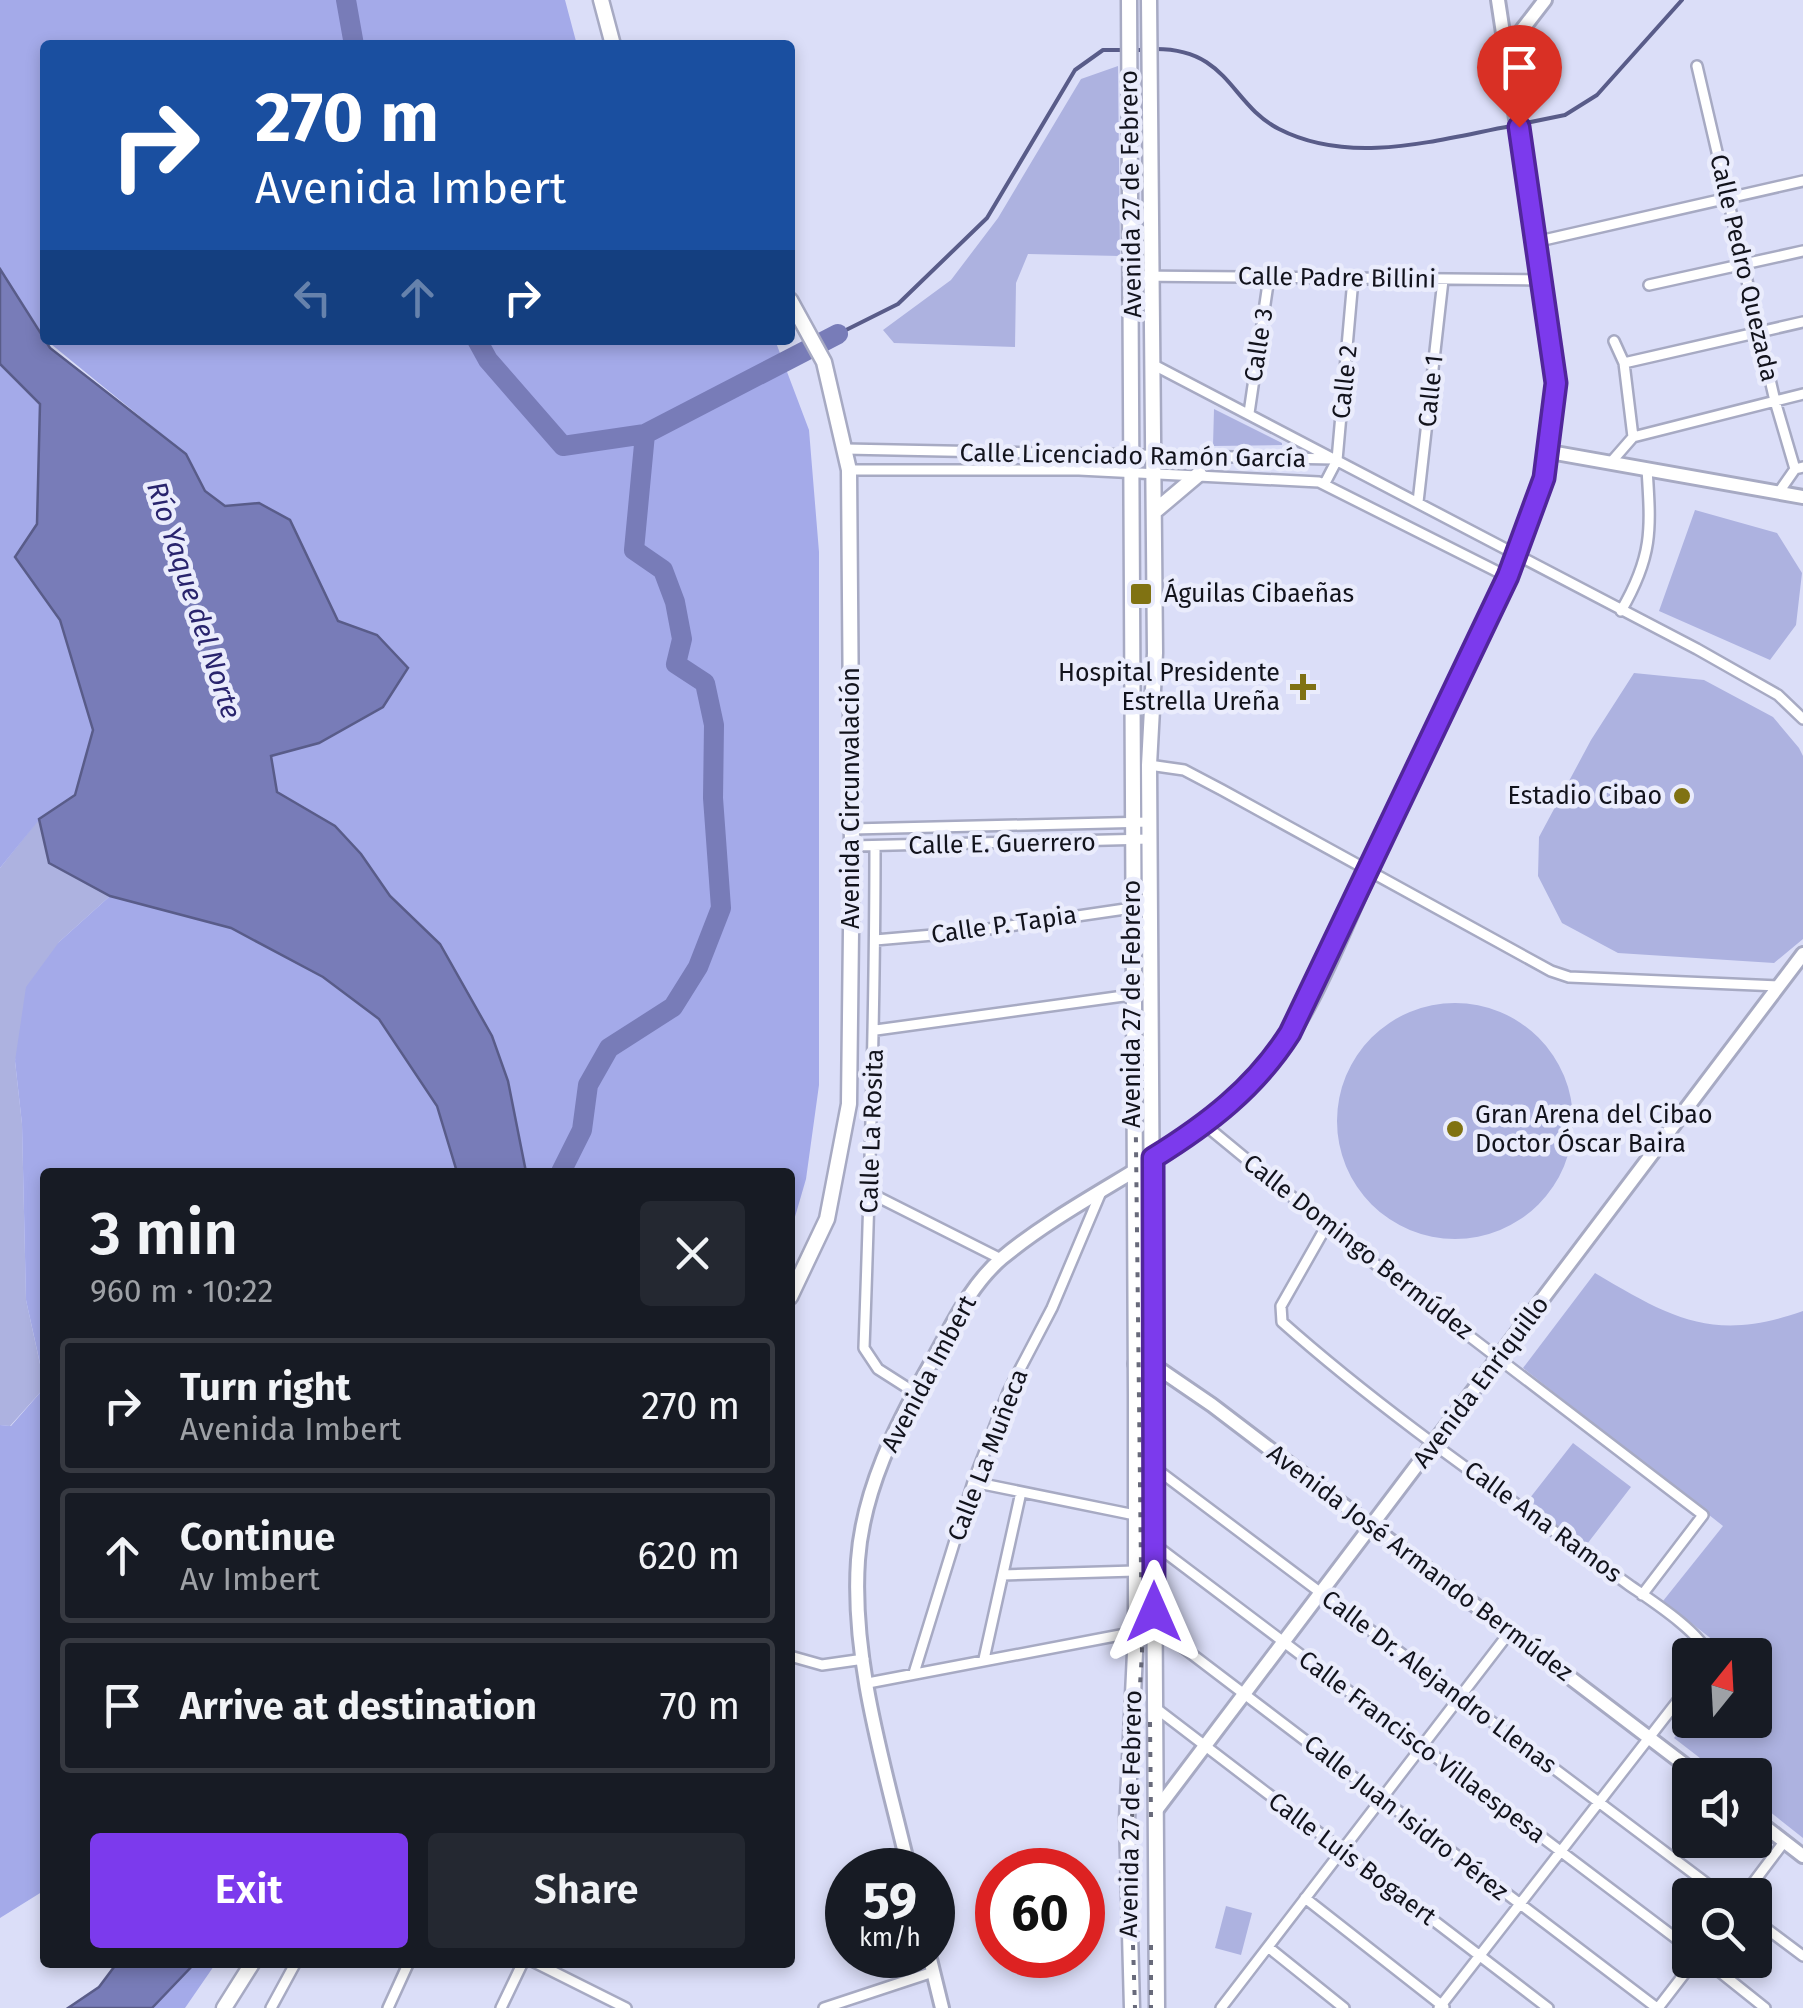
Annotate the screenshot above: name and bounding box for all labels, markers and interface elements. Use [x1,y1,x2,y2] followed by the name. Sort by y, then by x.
[1477,25,1562,128] pin
[1492,40,1547,95] icon: arrive
[1114,70,1148,318] street label: Avenida 27 de Febrero
[255,76,439,160] text: 270 m
[90,80,220,210] icon: right
[1703,151,1785,385] street label: Calle Pedro Quezada
[255,161,566,215] text: Avenida Imbert
[1238,261,1436,295] street label: Calle Padre Billini
[285,270,340,325] icon: left
[390,270,445,325] icon: ahead
[495,270,550,325] icon: right
[1238,306,1280,384] street label: Calle 3
[1326,344,1364,420] street label: Calle 2
[1412,353,1450,429] street label: Calle 1
[959,438,1307,474] street label: Calle Licenciado Ramón García
[140,477,248,723] water label: Río Yaque del Norte
[1164,578,1354,609] place label: Águilas Cibaeñas
[1128,581,1154,607] marker: Águilas Cibaeñas
[1058,658,1280,717] place label: Hospital Presidente Estrella Ureña
[836,667,866,929] street label: Avenida Circunvalación
[1290,674,1316,700] marker: Hospital Presidente Estrella Ureña
[1508,781,1662,811] place label: Estadio Cibao
[1671,785,1693,807] marker: Estadio Cibao
[908,827,1096,861] street label: Calle E. Guerrero
[1117,880,1147,1128] street label: Avenida 27 de Febrero
[929,900,1079,950] street label: Calle P. Tapia
[854,1048,890,1214] street label: Calle La Rosita
[1475,1100,1713,1159] place label: Gran Arena del Cibao Doctor Óscar Baira
[1444,1118,1466,1140] marker: Gran Arena del Cibao Doctor Óscar Baira
[1237,1148,1479,1346] street label: Calle Domingo Bermúdez
[90,1198,238,1270] text: 3 min
[640,1201,745,1306] button: close
[90,1272,273,1310] text: 960 m · 10:22
[875,1290,983,1457] street label: Avenida Imbert
[1407,1290,1555,1474] street label: Avenida Enriquillo
[180,1364,350,1410] text: Turn right
[941,1365,1035,1545] street label: Calle La Muñeca
[95,1378,150,1433] icon: right
[641,1383,740,1429] text: 270 m
[180,1410,401,1448] text: Avenida Imbert
[1261,1438,1579,1688] street label: Avenida José Armando Bermúdez
[1458,1455,1628,1589] street label: Calle Ana Ramos
[180,1514,335,1560] text: Continue
[95,1528,150,1583] icon: ahead
[638,1533,740,1579] text: 620 m
[180,1560,320,1598] text: Av Imbert
[1102,1560,1206,1664] position arrow
[1316,1584,1562,1780] street label: Calle Dr. Alejandro Llenas
[1672,1638,1772,1738] north arrow
[1672,1638,1772,1978] map controls
[1293,1644,1551,1850] street label: Calle Francisco Villaespesa
[95,1678,150,1733] icon: arrive
[180,1683,537,1729] text: Arrive at destination
[660,1683,740,1729] text: 70 m
[1114,1690,1148,1938] street label: Avenida 27 de Febrero
[1298,1729,1514,1907] street label: Calle Juan Isidro Pérez
[1672,1758,1772,1858] button: sound
[1262,1786,1442,1932] street label: Calle Luis Bogaert
[90,1833,408,1948] button: Exit
[428,1833,745,1948] button: Share
[975,1848,1105,1978] speed limit sign: 60
[863,1871,917,1931] text: 59
[1672,1878,1772,1978] button: search
[859,1923,921,1953] text: km/h

